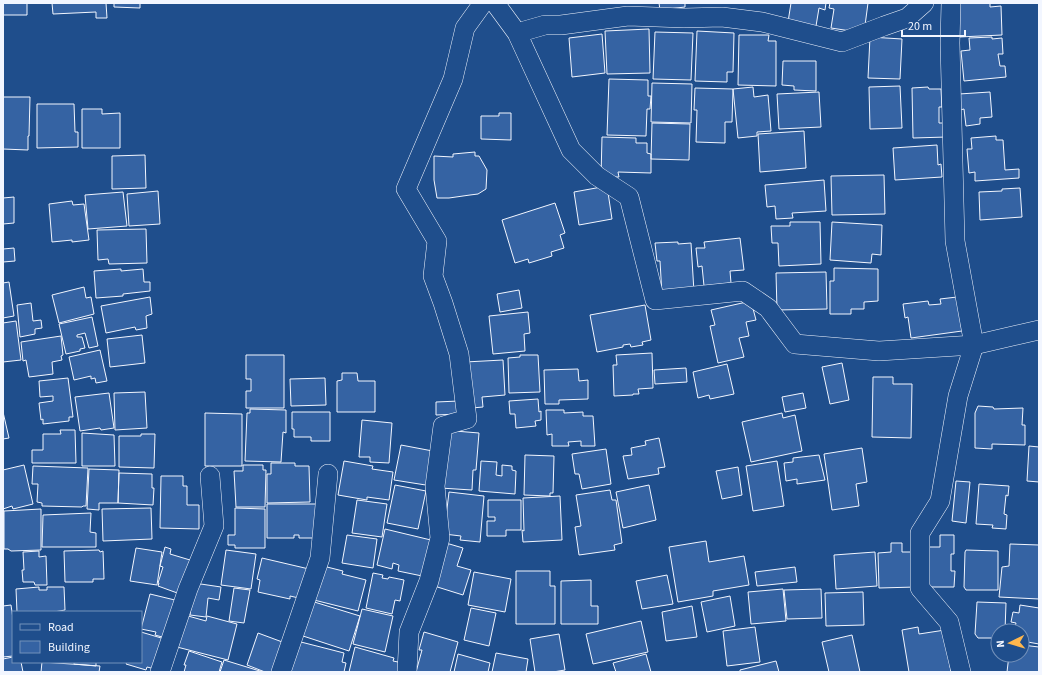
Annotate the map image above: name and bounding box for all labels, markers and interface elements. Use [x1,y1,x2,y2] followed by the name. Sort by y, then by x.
[902,12,965,38] scale bar
[908,18,932,35] text: 20 m
[12,611,142,663] legend
[48,619,74,636] text: Road
[990,623,1030,663] north arrow
[48,639,90,656] text: Building
[993,640,1008,648] text: N

